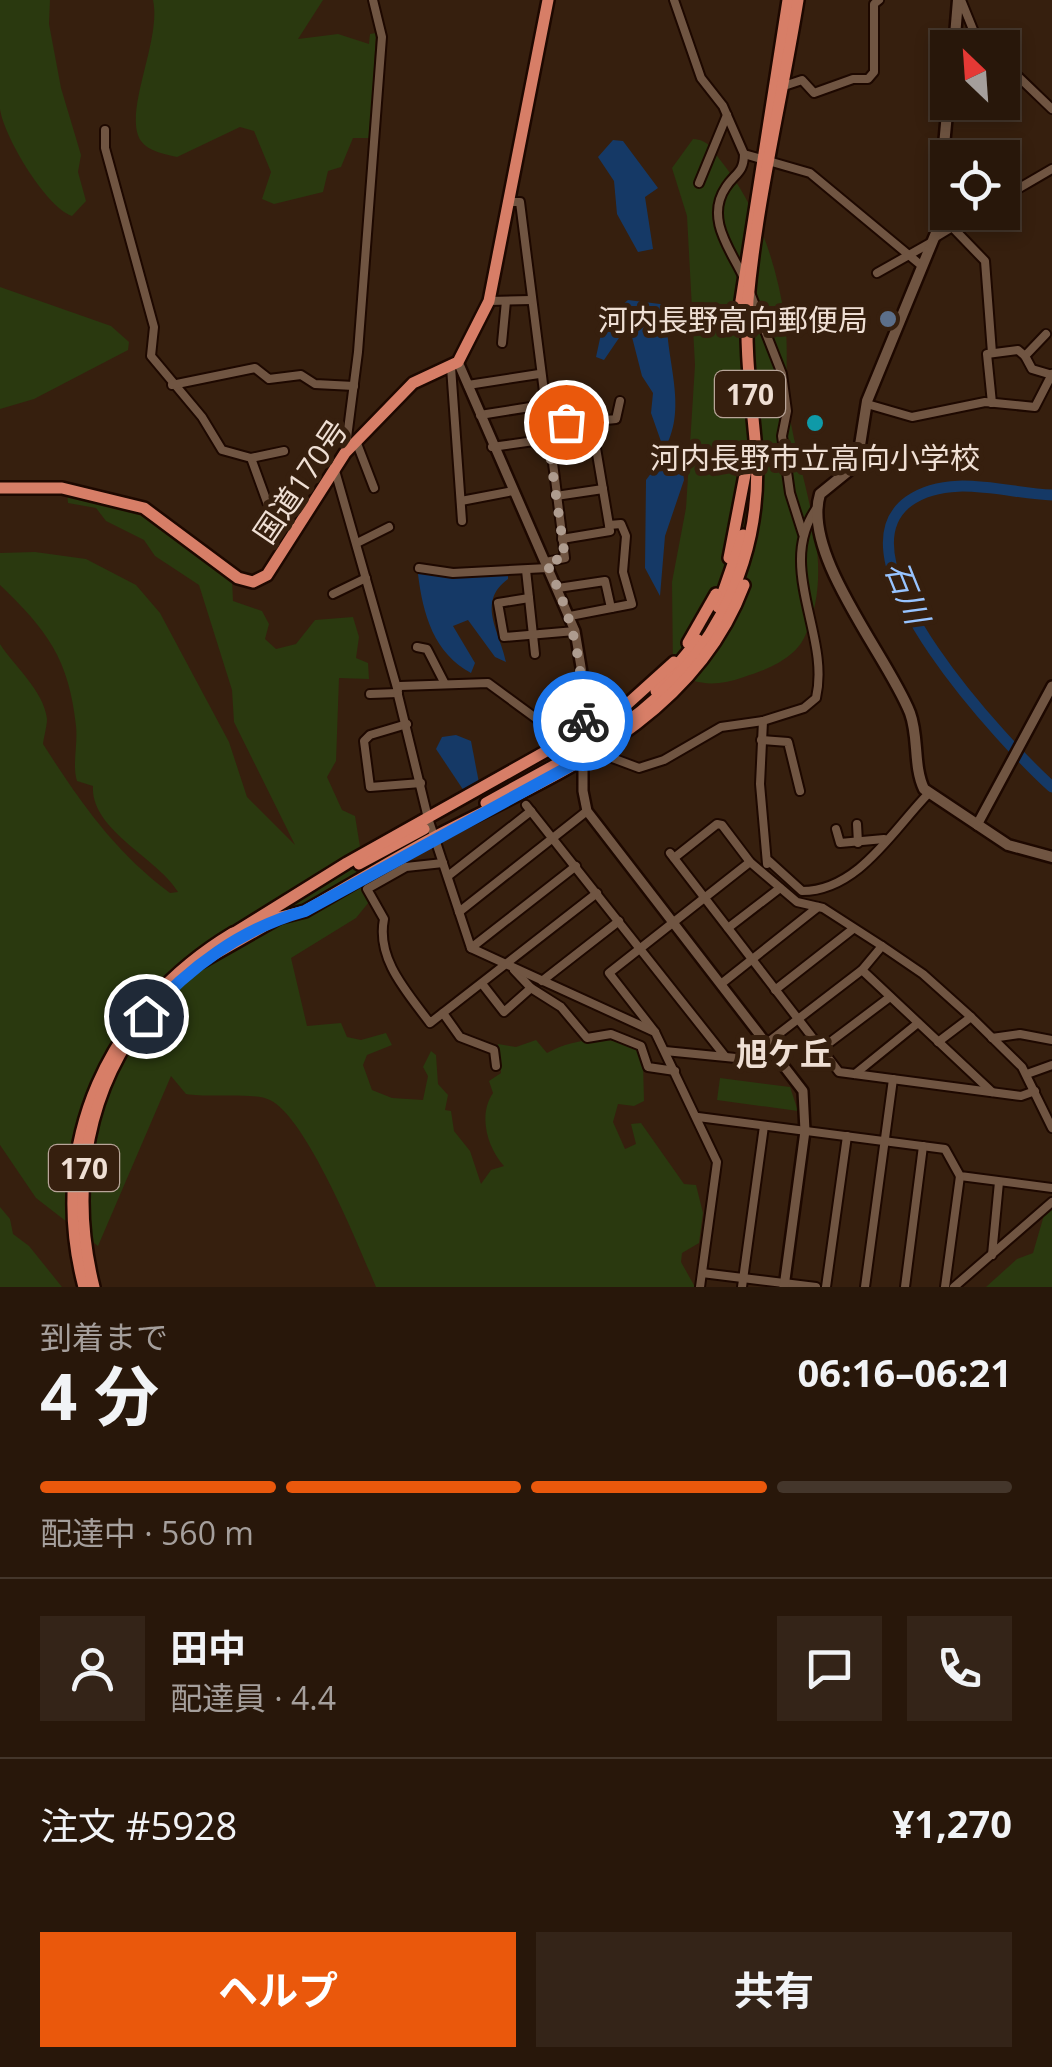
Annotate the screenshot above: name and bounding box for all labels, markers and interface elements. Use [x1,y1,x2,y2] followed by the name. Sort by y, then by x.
[930,30,1020,120] north arrow
[930,30,1020,230] map controls
[930,140,1020,230] button: locate
[598,299,868,340] place label: 河内長野高向郵便局
[877,308,899,330] marker: 河内長野高向郵便局
[715,371,785,417] road number: 170
[524,380,609,465] pin
[539,395,594,450] icon: bag
[243,411,357,551] street label: 国道170号
[804,412,826,434] marker: 河内長野市立高向小学校
[650,437,980,478] place label: 河内長野市立高向小学校
[876,554,941,632] water label: 石川
[533,671,633,771] courier
[556,694,611,749] icon: bike
[104,974,189,1059] pin
[119,989,174,1044] icon: home
[736,1031,832,1074] district label: 旭ケ丘
[49,1145,119,1191] road number: 170
[40,1315,168,1358] text: 到着まで
[798,1346,1012,1398] text: 06:16–06:21
[40,1351,159,1439] text: 4 分
[40,1511,254,1554] text: 配達中 · 560 m
[40,1616,145,1721] button: person
[777,1616,882,1721] button: chat
[907,1616,1012,1721] button: phone
[170,1621,246,1673] text: 田中
[170,1676,336,1719] text: 配達員 · 4.4
[893,1797,1012,1849] text: ¥1,270
[40,1799,237,1851] text: 注文 #5928
[40,1932,516,2047] button: ヘルプ
[536,1932,1012,2047] button: 共有

